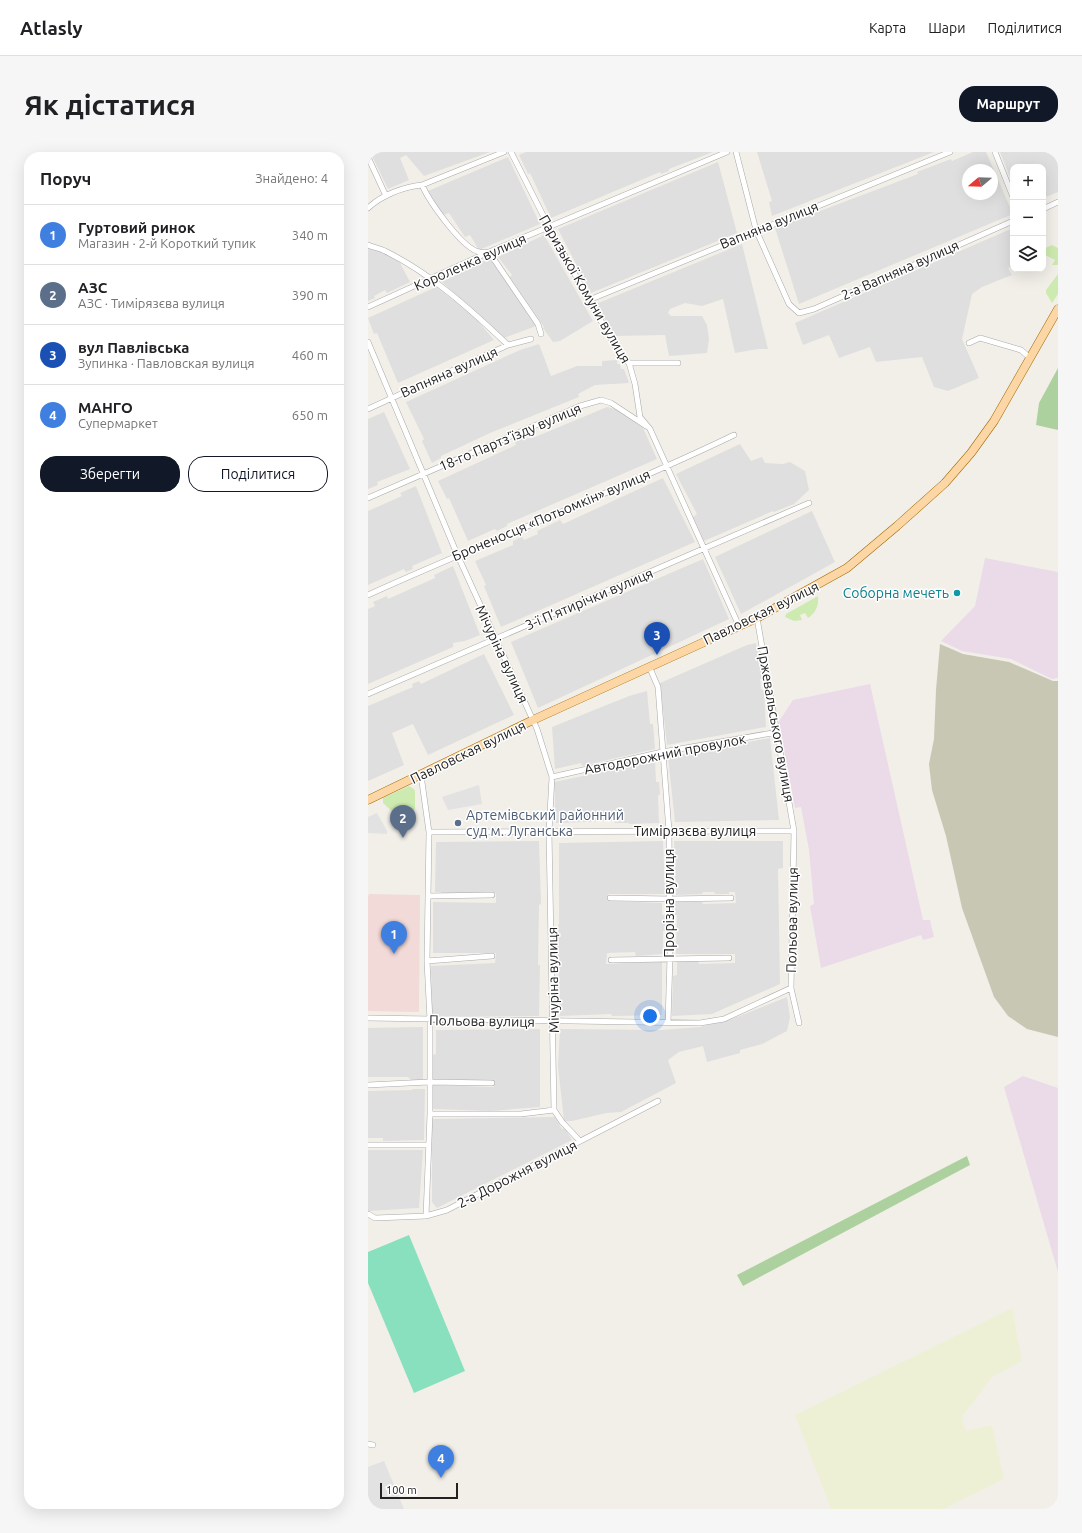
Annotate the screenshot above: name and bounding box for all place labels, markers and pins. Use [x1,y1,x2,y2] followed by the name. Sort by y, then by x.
[843,585,949,601] place label: Соборна мечеть
[952,588,962,598] marker: Соборна мечеть
[644,622,670,655] pin: 3
[390,805,416,838] pin: 2
[466,807,624,839] place label: Артемівський районний суд м. Луганська
[453,818,463,828] marker: Артемівський районний суд м. Луганська
[381,921,407,954] pin: 1
[428,1445,454,1478] pin: 4

